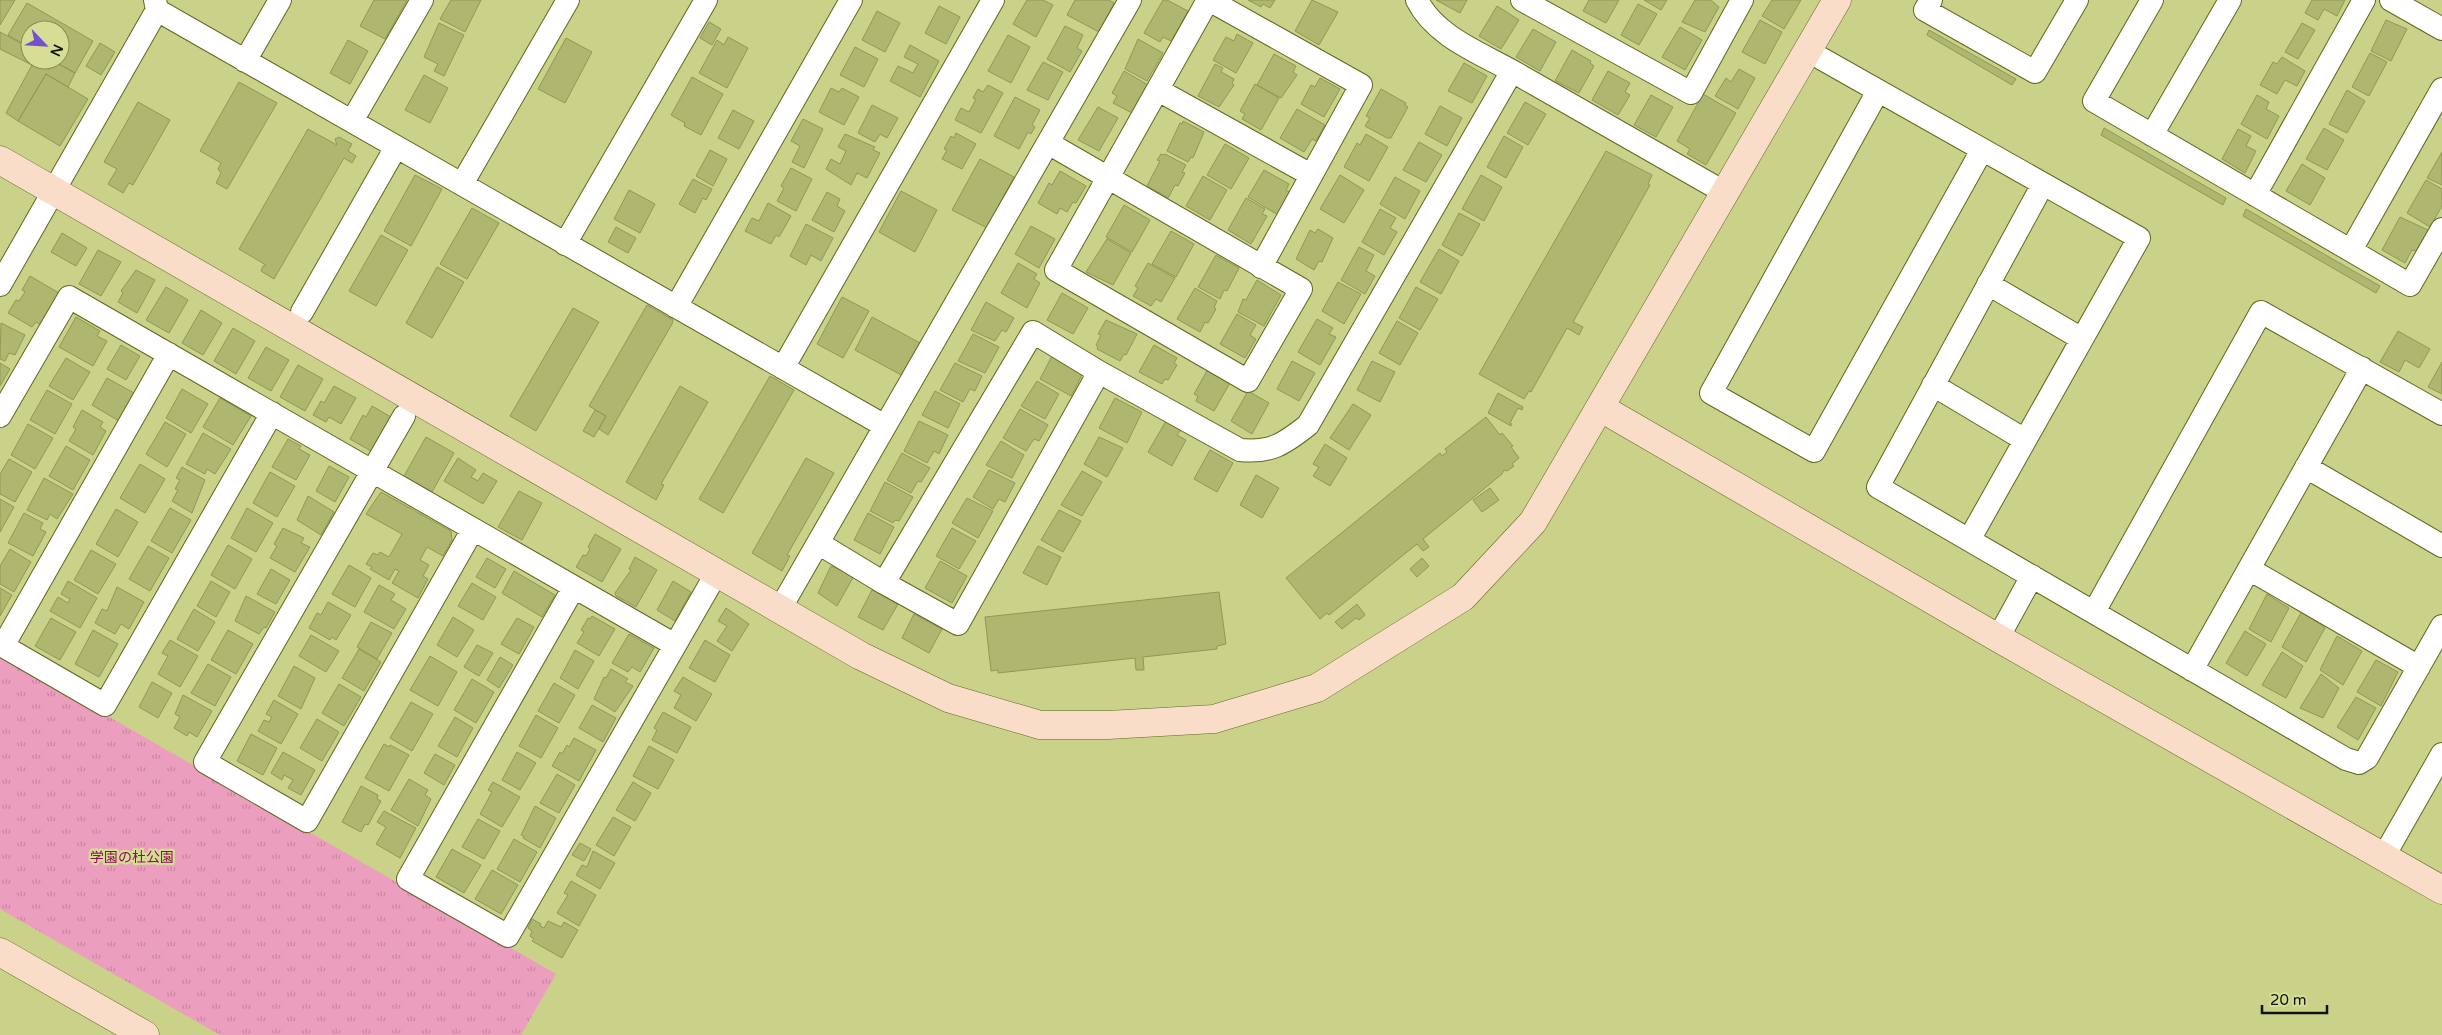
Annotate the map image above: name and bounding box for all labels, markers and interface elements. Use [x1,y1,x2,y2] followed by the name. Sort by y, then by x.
[20,20,70,70] north arrow
[46,42,66,59] text: N
[90,849,174,866] park label: 学園の杜公園
[2262,982,2327,1014] scale bar
[2270,991,2307,1009] text: 20 m

